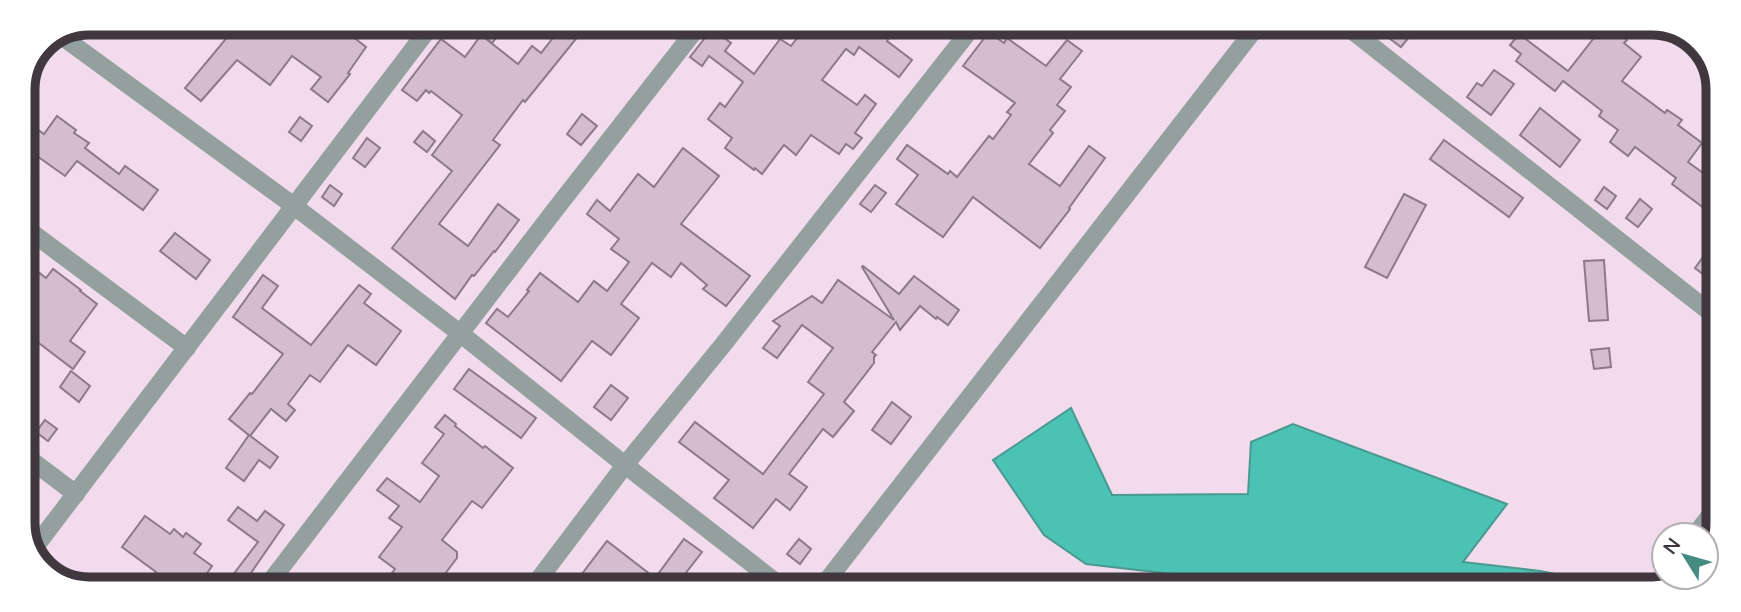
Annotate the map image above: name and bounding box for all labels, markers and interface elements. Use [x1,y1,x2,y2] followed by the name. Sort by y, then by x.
[1650,521,1720,591] north arrow
[1658,533,1685,559] text: N

